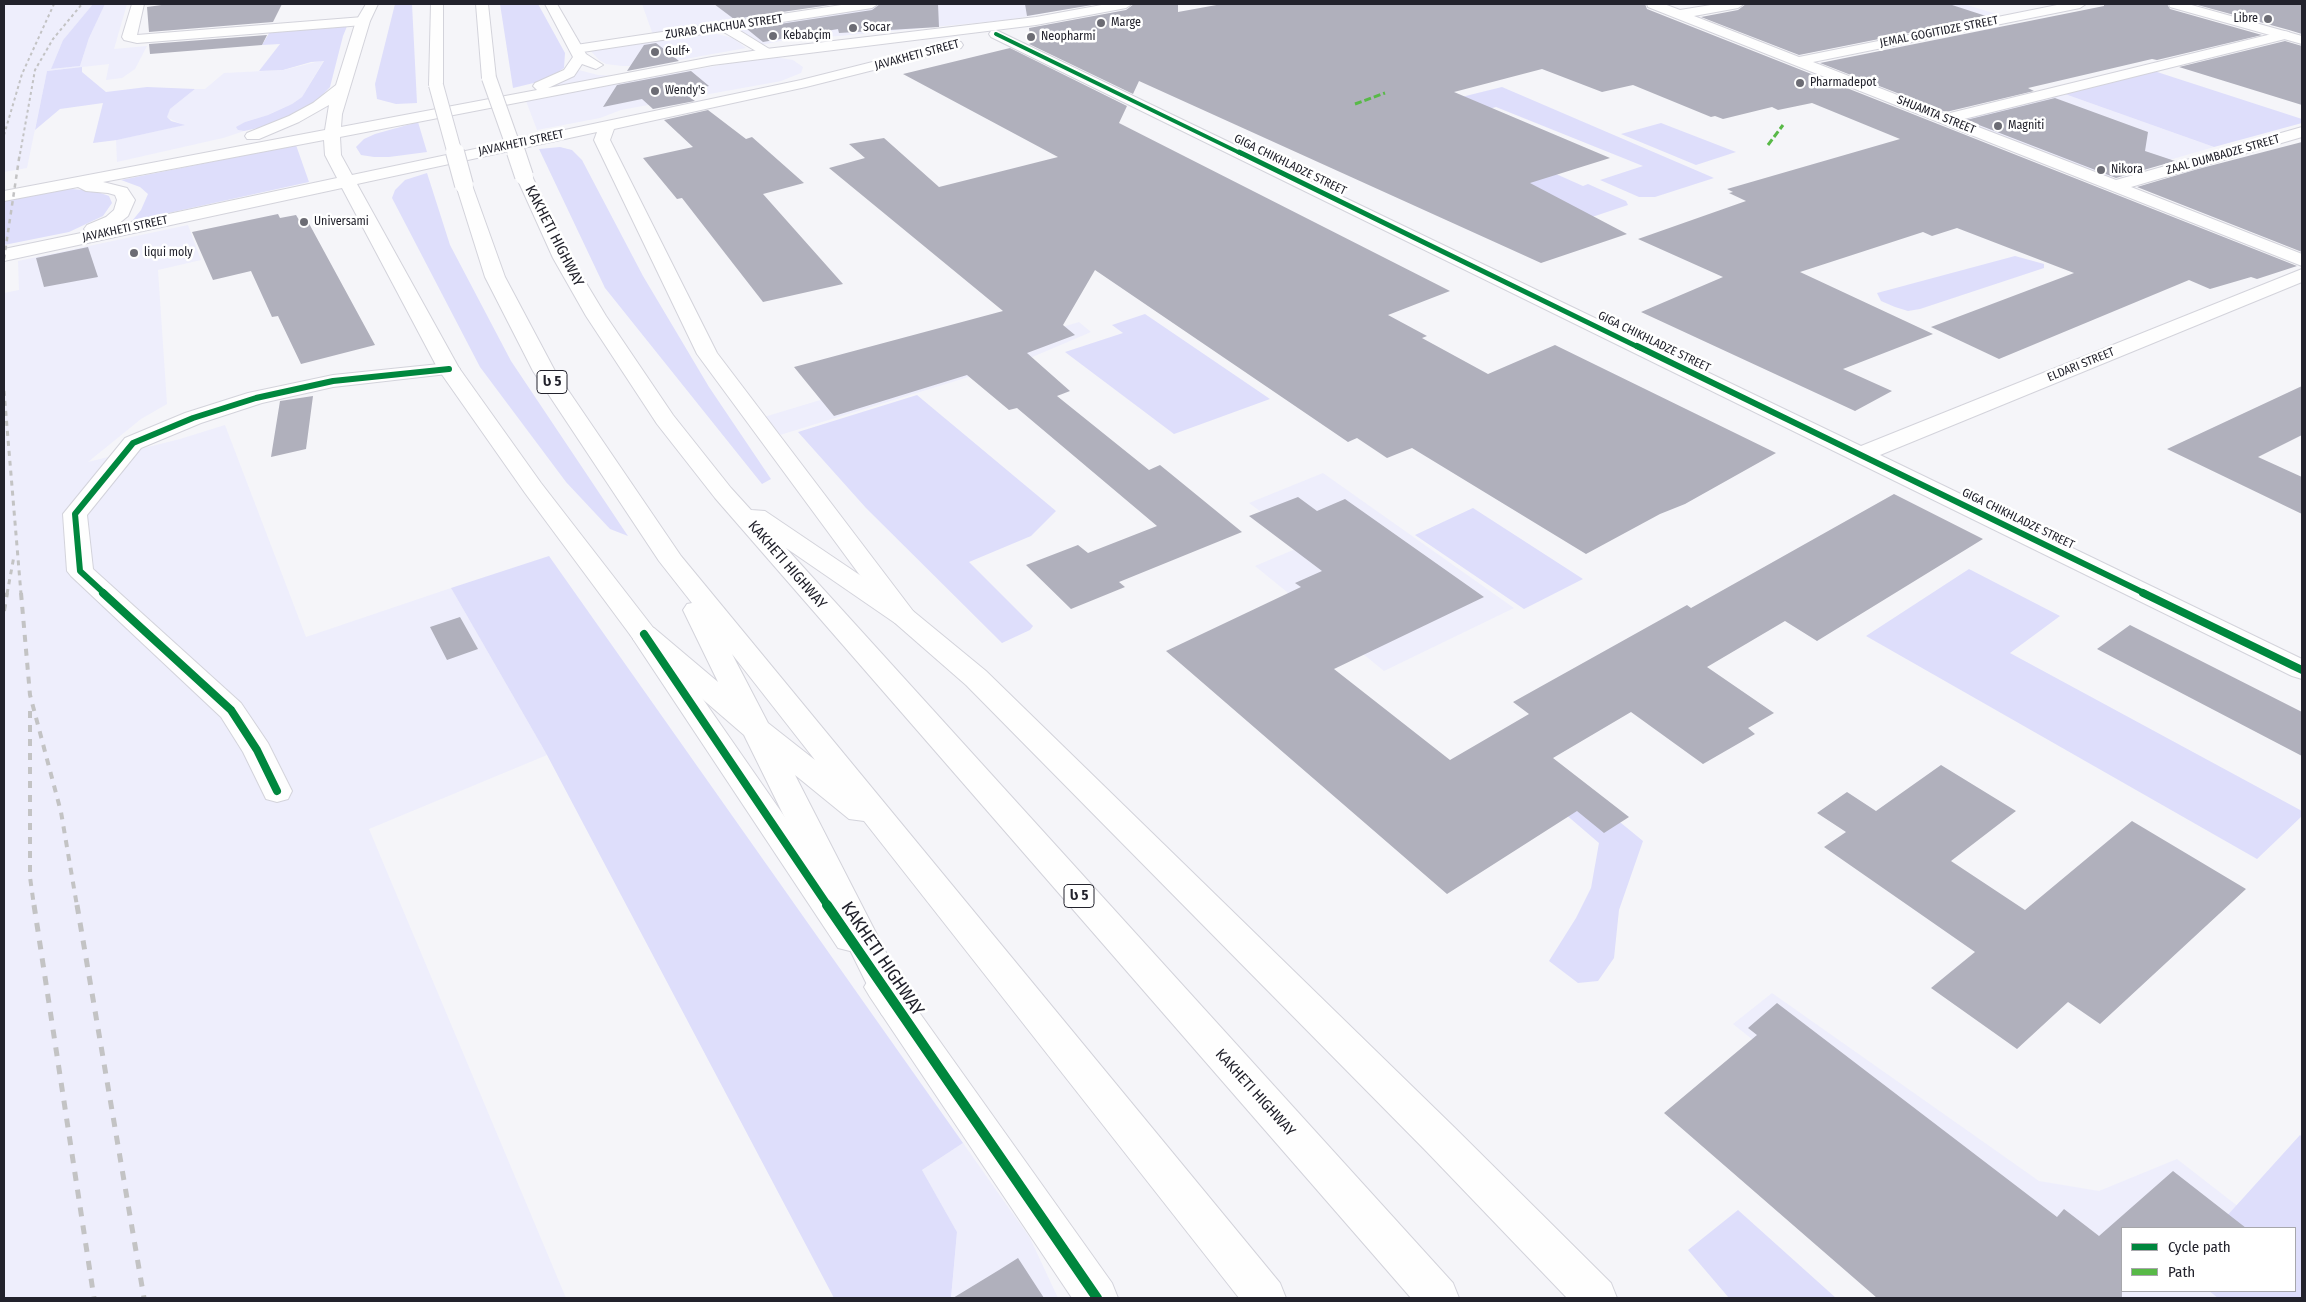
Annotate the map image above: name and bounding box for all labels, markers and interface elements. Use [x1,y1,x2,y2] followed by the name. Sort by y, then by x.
[664,12,784,42] street label: ZURAB CHACHUA STREET
[2233,12,2258,26] place label: Libre
[1879,13,1999,51] street label: JEMAL GOGITIDZE STREET
[2262,13,2274,25] marker: Libre
[1111,16,1141,30] place label: Marge
[1095,17,1107,29] marker: Marge
[863,21,890,35] place label: Socar
[847,22,859,34] marker: Socar
[783,29,831,43] place label: Kebabçim
[767,30,779,42] marker: Kebabçim
[1041,30,1096,44] place label: Neopharmi
[1025,31,1037,43] marker: Neopharmi
[873,37,961,73] street label: JAVAKHETI STREET
[665,45,690,59] place label: Gulf+
[649,46,661,58] marker: Gulf+
[1810,76,1877,90] place label: Pharmadepot
[1794,77,1806,89] marker: Pharmadepot
[665,84,705,98] place label: Wendy's
[649,85,661,97] marker: Wendy's
[1895,93,1977,137] street label: SHUAMTA STREET
[2008,119,2044,133] place label: Magniti
[1992,120,2004,132] marker: Magniti
[477,127,565,159] street label: JAVAKHETI STREET
[1231,132,1349,198] street label: GIGA CHIKHLADZE STREET
[2165,132,2281,178] street label: ZAAL DUMBADZE STREET
[2111,163,2143,177] place label: Nikora
[2095,164,2107,176] marker: Nikora
[521,183,587,289] street label: KAKHETI HIGHWAY
[81,213,169,245] street label: JAVAKHETI STREET
[314,215,369,229] place label: Universami
[298,216,310,228] marker: Universami
[144,246,193,260] place label: liqui moly
[128,247,140,259] marker: liqui moly
[1595,309,1713,375] street label: GIGA CHIKHLADZE STREET
[2045,345,2117,385] street label: ELDARI STREET
[537,371,567,394] road number: ს 5
[1959,486,2077,552] street label: GIGA CHIKHLADZE STREET
[744,517,830,613] street label: KAKHETI HIGHWAY
[1064,884,1094,908] road number: ს 5
[836,898,928,1020] street label: KAKHETI HIGHWAY
[1211,1046,1299,1140] street label: KAKHETI HIGHWAY
[2121,1227,2296,1292] legend
[2168,1238,2231,1256] text: Cycle path
[2168,1263,2195,1281] text: Path

